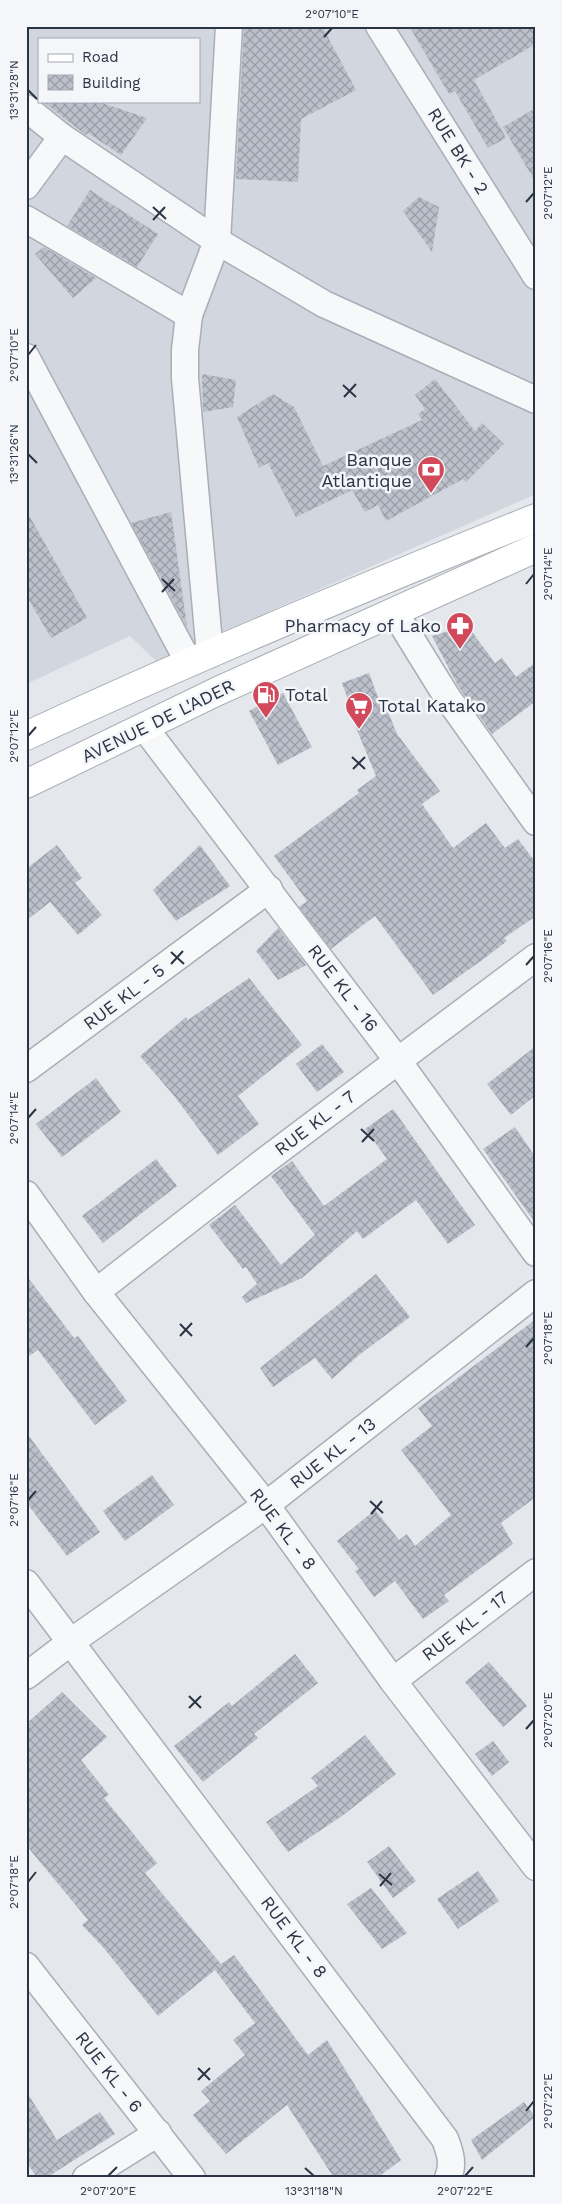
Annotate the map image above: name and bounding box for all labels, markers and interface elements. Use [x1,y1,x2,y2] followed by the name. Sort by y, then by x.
[305,7,359,21] text: 2°07'10"E
[38,38,200,102] legend
[82,48,119,66] text: Road
[7,60,21,120] text: 13°31'28"N
[82,74,140,92] text: Building
[424,104,493,198] street label: RUE BK - 2
[541,166,555,220] text: 2°07'12"E
[7,328,21,382] text: 2°07'10"E
[7,424,21,484] text: 13°31'26"N
[321,449,412,491] place label: Banque Atlantique
[416,455,446,494] bank icon: Banque Atlantique
[541,547,555,601] text: 2°07'14"E
[445,611,475,650] pharmacy icon: Pharmacy of Lako
[285,615,441,636] place label: Pharmacy of Lako
[78,674,238,767] street label: AVENUE DE L'ADER
[251,680,281,719] fuel station icon: Total
[285,684,328,705] place label: Total
[344,691,374,730] supermarket icon: Total Katako
[378,695,486,716] place label: Total Katako
[7,709,21,763] text: 2°07'12"E
[541,929,555,983] text: 2°07'16"E
[304,940,383,1035] street label: RUE KL - 16
[79,959,168,1034] street label: RUE KL - 5
[270,1086,359,1160] street label: RUE KL - 7
[7,1091,21,1145] text: 2°07'14"E
[541,1311,555,1365] text: 2°07'18"E
[286,1413,380,1493] street label: RUE KL - 13
[7,1473,21,1527] text: 2°07'16"E
[246,1484,321,1574] street label: RUE KL - 8
[417,1586,512,1665] street label: RUE KL - 17
[541,1692,555,1748] text: 2°07'20"E
[7,1855,21,1909] text: 2°07'18"E
[257,1892,332,1982] street label: RUE KL - 8
[71,2027,147,2116] street label: RUE KL - 6
[541,2073,555,2129] text: 2°07'22"E
[80,2184,136,2198] text: 2°07'20"E
[285,2184,343,2198] text: 13°31'18"N
[437,2184,493,2198] text: 2°07'22"E

